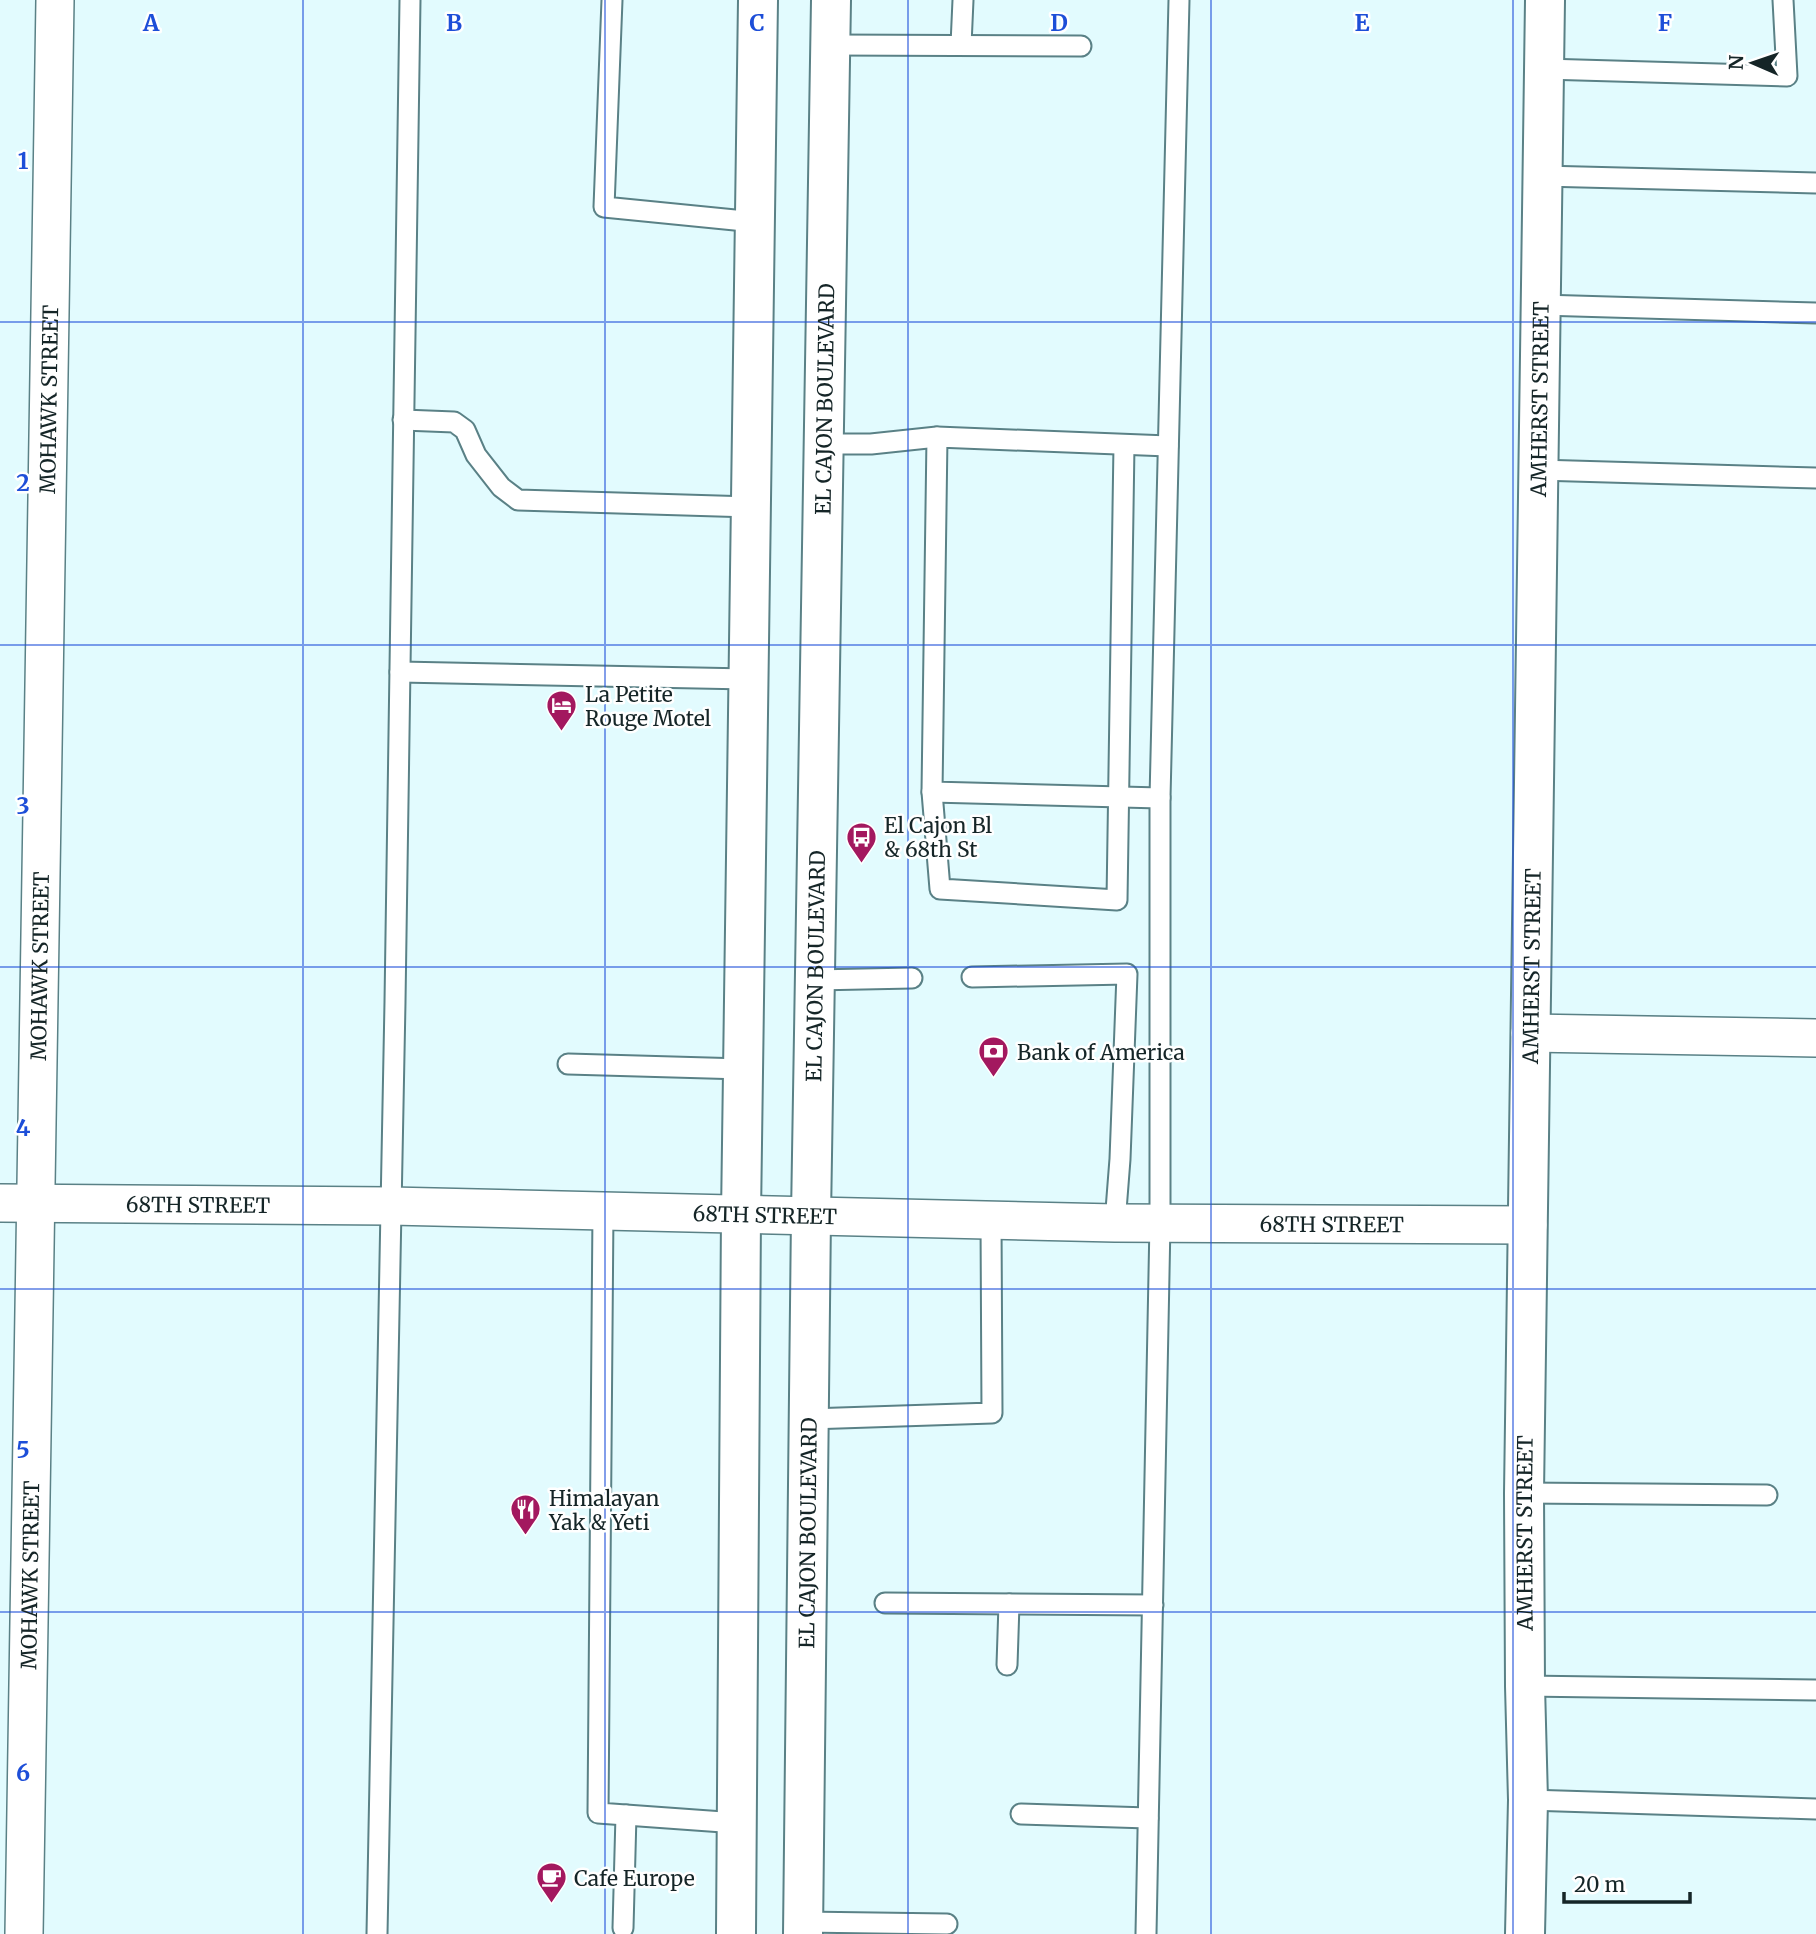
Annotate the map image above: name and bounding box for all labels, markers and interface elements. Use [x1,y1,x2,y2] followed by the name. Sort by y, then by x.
[142,8,160,37] text: A
[446,8,462,37] text: B
[749,8,765,37] text: C
[1050,8,1068,37] text: D
[1354,8,1370,37] text: E
[1658,8,1672,37] text: F
[1718,28,1788,98] north arrow
[1724,54,1748,70] text: N
[18,146,29,175] text: 1
[809,283,840,515] street label: EL CAJON BOULEVARD
[1524,301,1554,498] street label: AMHERST STREET
[34,304,64,494] street label: MOHAWK STREET
[16,468,30,497] text: 2
[585,681,712,732] place label: La Petite Rouge Motel
[545,689,579,733] hotel icon: La Petite Rouge Motel
[16,791,30,820] text: 3
[884,812,992,863] place label: El Cajon Bl & 68th St
[844,820,878,864] bus stop icon: El Cajon Bl & 68th St
[800,850,831,1082] street label: EL CAJON BOULEVARD
[1517,868,1546,1065] street label: AMHERST STREET
[25,871,55,1061] street label: MOHAWK STREET
[977,1035,1011,1079] bank icon: Bank of America
[1017,1039,1185,1066] place label: Bank of America
[16,1113,31,1142] text: 4
[126,1190,271,1219] street label: 68TH STREET
[692,1200,838,1230] street label: 68TH STREET
[1260,1210,1404,1238] street label: 68TH STREET
[793,1417,822,1649] street label: EL CAJON BOULEVARD
[16,1435,30,1464] text: 5
[1510,1435,1538,1632] street label: AMHERST STREET
[15,1480,45,1670] street label: MOHAWK STREET
[548,1485,659,1536] place label: Himalayan Yak & Yeti
[509,1493,543,1537] restaurant icon: Himalayan Yak & Yeti
[16,1758,30,1787] text: 6
[1564,1860,1690,1904] scale bar
[534,1861,568,1905] cafe icon: Cafe Europe
[574,1865,695,1892] place label: Cafe Europe
[1574,1871,1626,1898] text: 20 m

